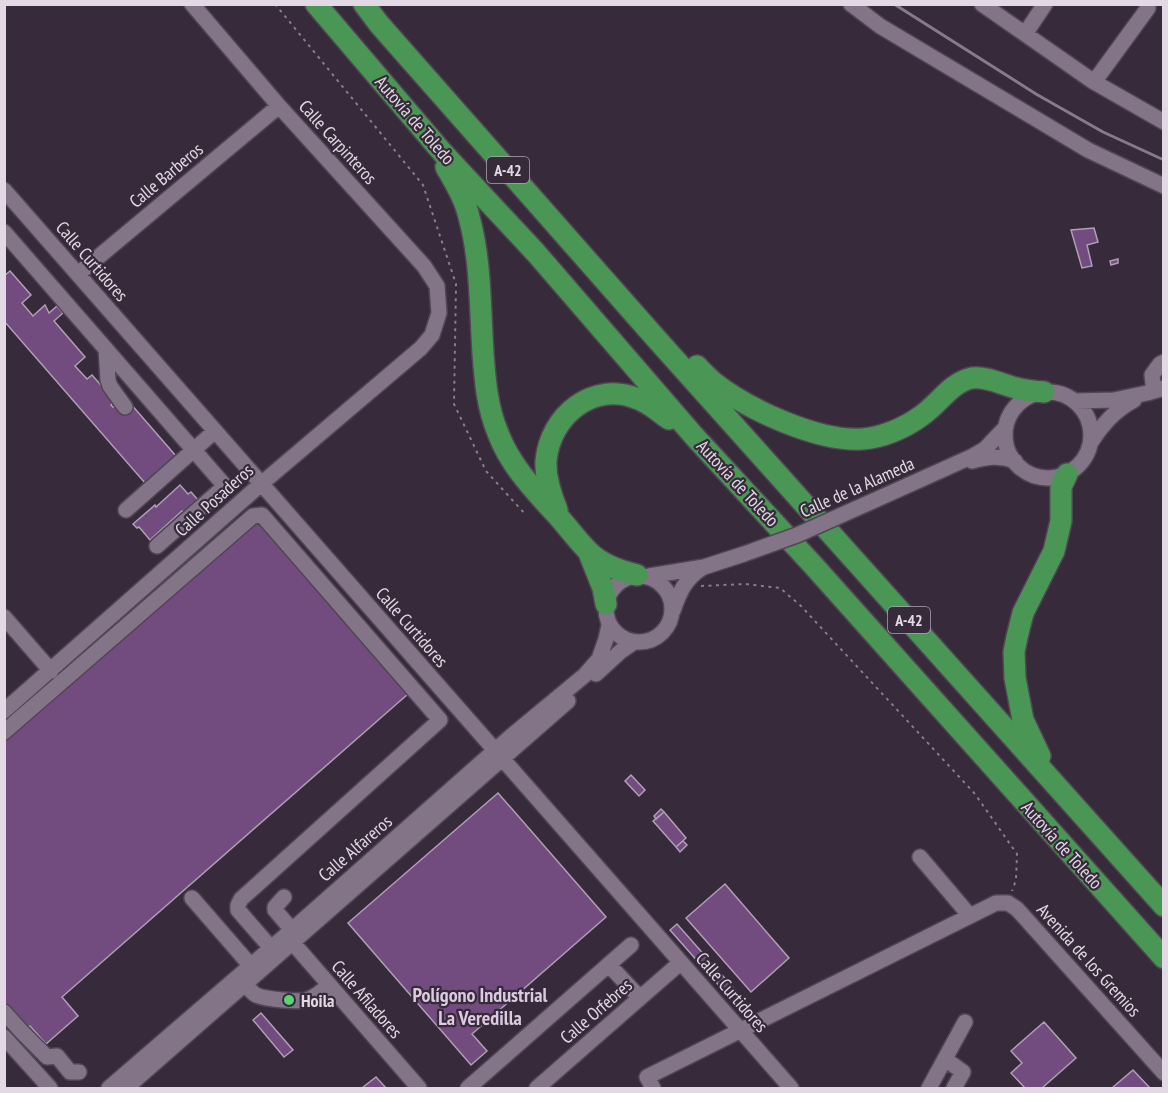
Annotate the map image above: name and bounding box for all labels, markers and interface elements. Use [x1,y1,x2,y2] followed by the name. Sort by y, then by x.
[370,71,460,169] street label: Autovía de Toledo
[294,95,382,189] street label: Calle Carpinteros
[124,137,208,213] street label: Calle Barberos
[487,157,529,183] road number: A-42
[51,216,133,306] street label: Calle Curtidores
[692,435,784,531] street label: Autovía de Toledo
[796,452,918,522] street label: Calle de la Alameda
[170,459,258,541] street label: Calle Posaderos
[371,582,453,672] street label: Calle Curtidores
[888,607,930,633] road number: A-42
[1017,796,1108,894] street label: Autovía de Toledo
[313,810,397,886] street label: Calle Alfareros
[1032,899,1146,1021] street label: Avenida de los Gremios
[691,947,773,1037] street label: Calle Curtidores
[327,955,407,1043] street label: Calle Afiladores
[555,974,637,1048] street label: Calle Orfebres
[413,982,548,1031] district label: Polígono Industrial La Veredilla
[301,989,334,1012] place label: Hoila
[282,993,296,1007] marker: Hoila

